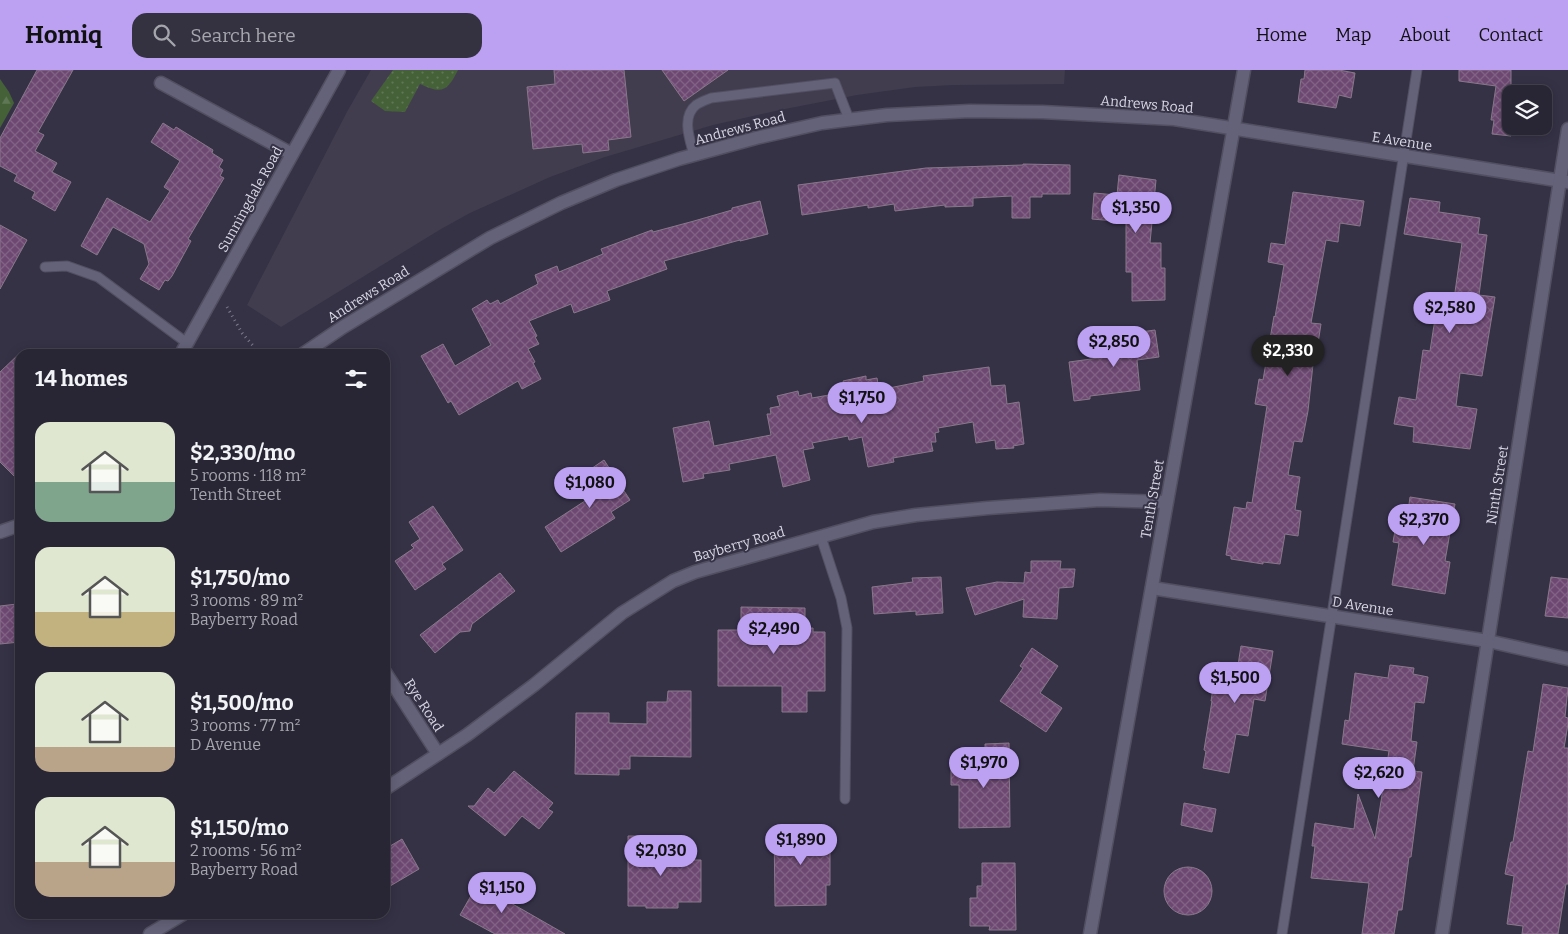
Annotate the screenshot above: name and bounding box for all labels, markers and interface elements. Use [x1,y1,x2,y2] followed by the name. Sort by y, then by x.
[132,13,482,58] search box
[25,21,102,49] text: Homiq
[150,21,178,49] icon: search
[190,24,296,47] text: Search here
[1256,24,1307,46] text: Home
[1335,24,1371,46] text: Map
[1399,24,1450,46] text: About
[1478,24,1543,46] text: Contact
[1502,85,1552,135] map controls
[1502,85,1552,135] button: layers
[1100,92,1194,117] street label: Andrews Road
[693,108,787,149] street label: Andrews Road
[1371,128,1433,155] street label: E Avenue
[214,143,287,255] street label: Sunningdale Road
[1095,191,1177,234] pin: $1,350
[1112,198,1160,217] text: $1,350
[324,262,412,326] street label: Andrews Road
[1409,292,1491,334] pin: $2,580
[1424,298,1476,317] text: $2,580
[1073,326,1155,368] pin: $2,850
[1088,332,1140,351] text: $2,850
[1247,334,1329,377] pin: $2,330
[1263,341,1313,360] text: $2,330
[342,365,370,393] icon: filters
[35,366,128,392] text: 14 homes
[821,382,903,424] pin: $1,750
[839,388,885,407] text: $1,750
[190,440,295,466] text: $2,330/mo
[75,442,135,502] icon: home
[1483,444,1512,526] street label: Ninth Street
[1137,458,1168,540] street label: Tenth Street
[190,466,306,485] text: 5 rooms · 118 m²
[549,466,631,509] pin: $1,080
[565,473,615,492] text: $1,080
[190,485,281,504] text: Tenth Street
[1383,504,1465,546] pin: $2,370
[1399,510,1449,529] text: $2,370
[691,523,787,566] street label: Bayberry Road
[190,565,290,591] text: $1,750/mo
[75,567,135,627] icon: home
[190,591,303,610] text: 3 rooms · 89 m²
[1331,593,1395,620] street label: D Avenue
[190,610,298,629] text: Bayberry Road
[733,612,815,655] pin: $2,490
[748,619,800,638] text: $2,490
[1194,662,1276,704] pin: $1,500
[1210,668,1260,687] text: $1,500
[400,676,447,735] street label: Rye Road
[190,690,294,716] text: $1,500/mo
[75,692,135,752] icon: home
[190,716,300,735] text: 3 rooms · 77 m²
[190,735,261,754] text: D Avenue
[943,746,1025,789] pin: $1,970
[960,753,1008,772] text: $1,970
[1338,756,1420,799] pin: $2,620
[1354,763,1404,782] text: $2,620
[190,815,289,841] text: $1,150/mo
[75,817,135,877] icon: home
[760,824,842,866] pin: $1,890
[776,830,826,849] text: $1,890
[620,834,702,877] pin: $2,030
[190,841,302,860] text: 2 rooms · 56 m²
[635,841,687,860] text: $2,030
[190,860,298,879] text: Bayberry Road
[461,872,543,914] pin: $1,150
[479,878,525,897] text: $1,150

